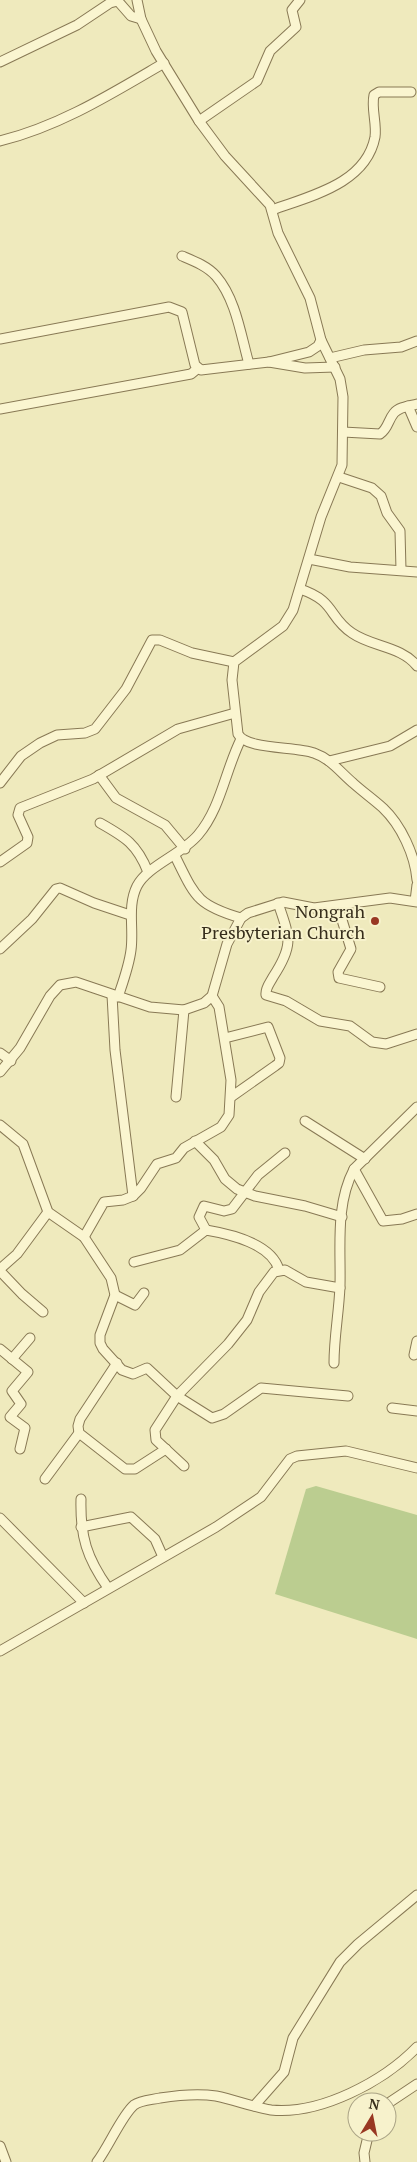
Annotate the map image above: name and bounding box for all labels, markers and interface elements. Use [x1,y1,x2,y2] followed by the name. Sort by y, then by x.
[201,899,365,944] place label: Nongrah Presbyterian Church
[369,915,381,927] marker: Nongrah Presbyterian Church
[347,2092,397,2142] north arrow
[367,2093,382,2114] text: N

